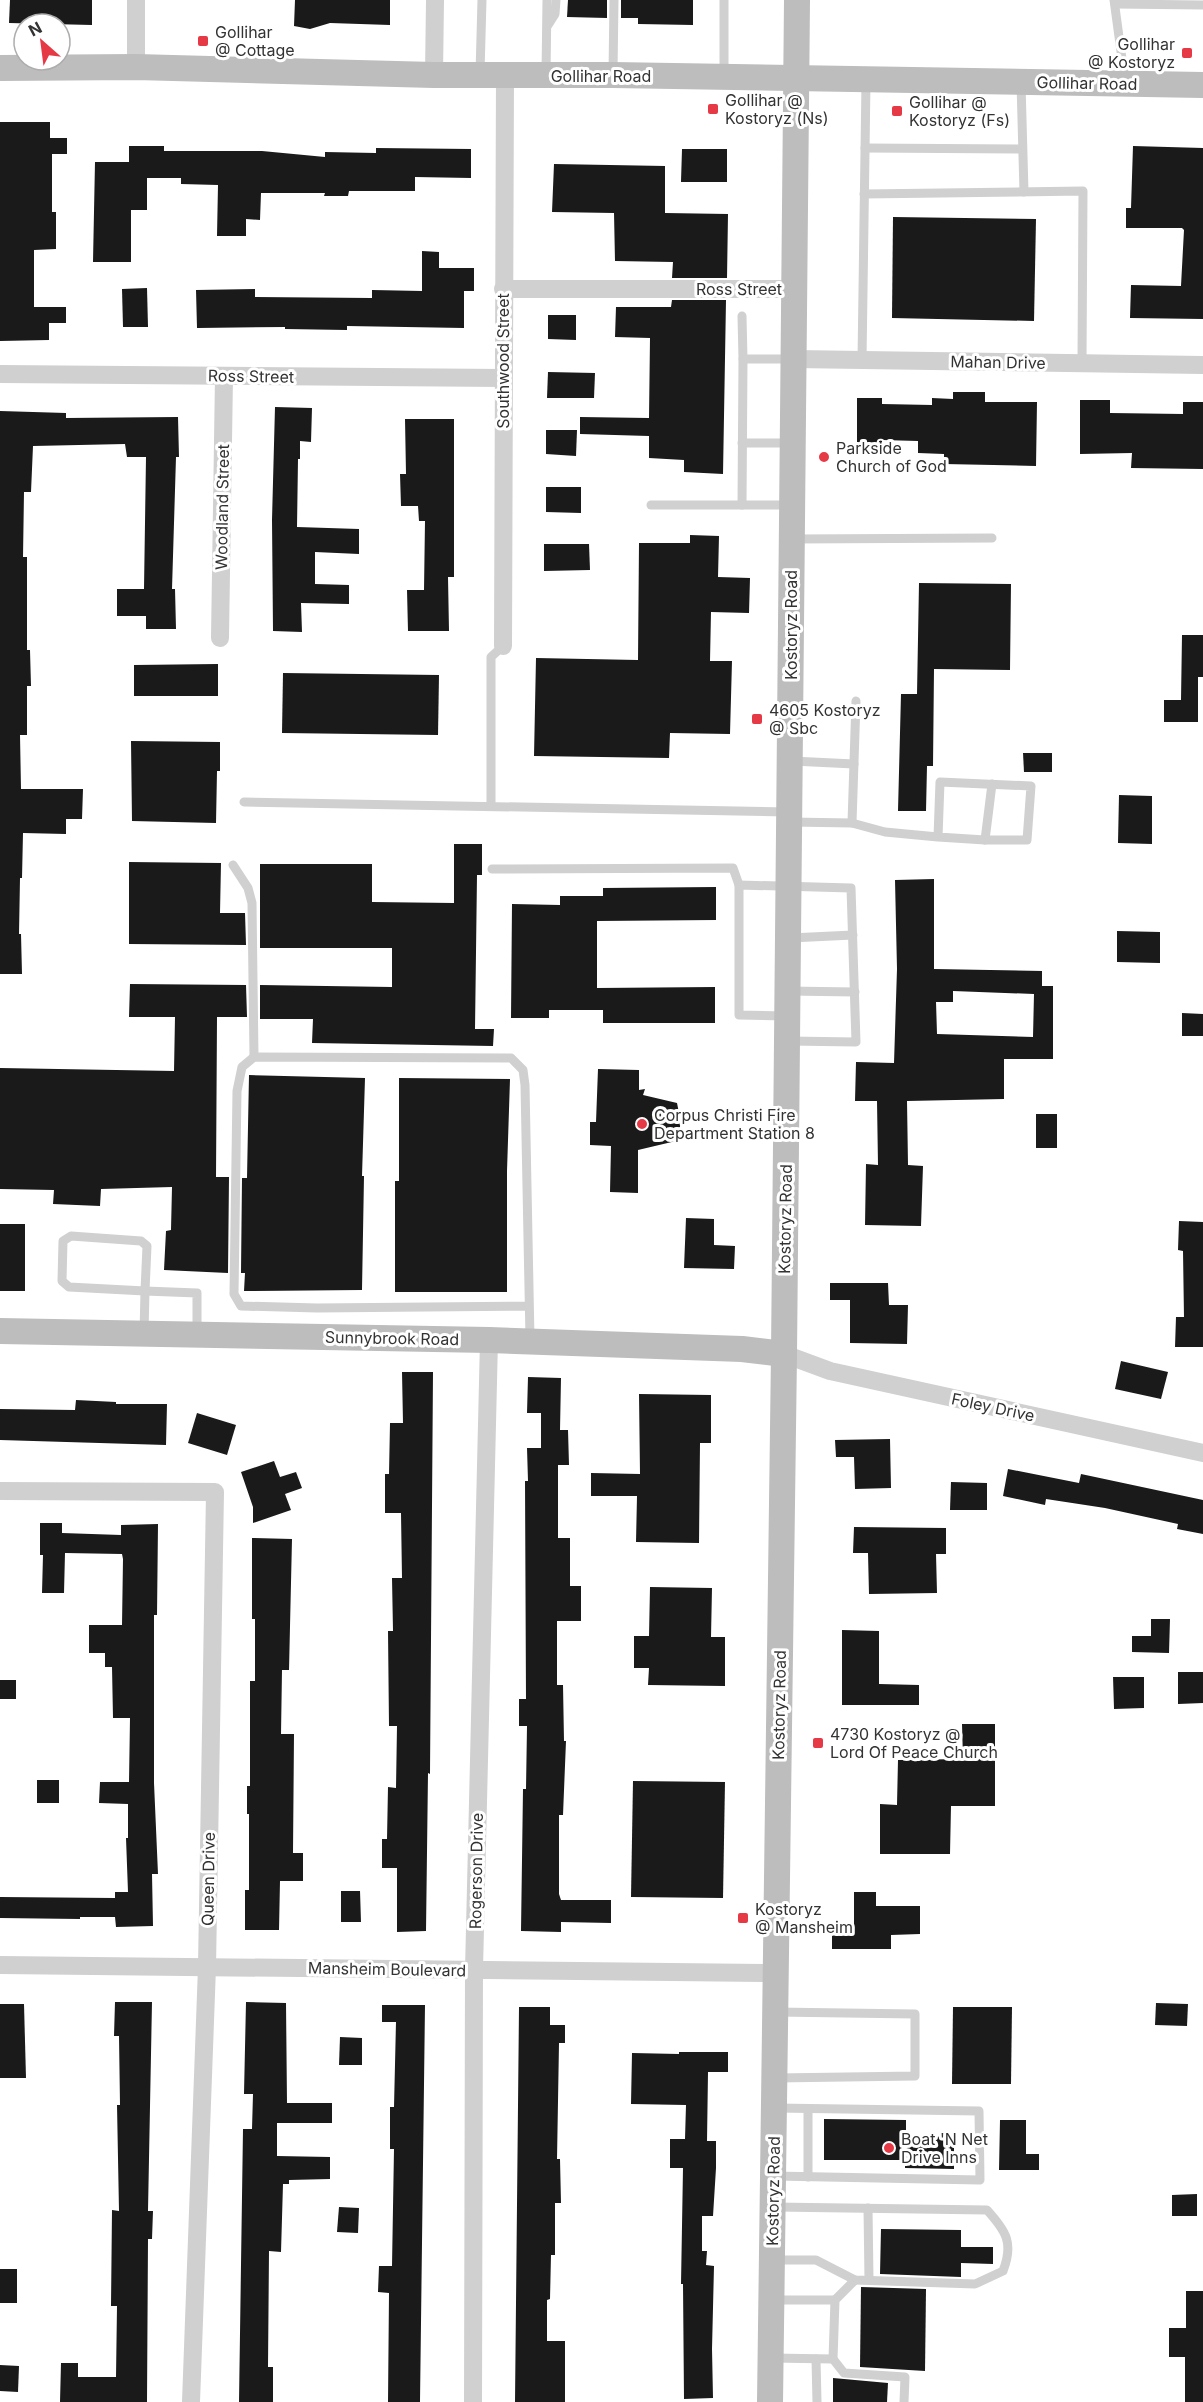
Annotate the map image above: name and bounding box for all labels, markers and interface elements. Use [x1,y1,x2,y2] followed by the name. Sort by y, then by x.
[12,12,72,72] north arrow
[25,17,45,40] text: N
[215,22,295,60] place label: Gollihar @ Cottage
[196,34,210,48] marker: Gollihar @ Cottage
[1088,34,1175,72] place label: Gollihar @ Kostoryz
[1180,46,1194,60] marker: Gollihar @ Kostoryz
[551,66,651,86] street label: Gollihar Road
[1036,72,1138,94] street label: Gollihar Road
[725,90,829,128] place label: Gollihar @ Kostoryz (Ns)
[909,92,1010,130] place label: Gollihar @ Kostoryz (Fs)
[706,102,720,116] marker: Gollihar @ Kostoryz (Ns)
[890,104,904,118] marker: Gollihar @ Kostoryz (Fs)
[696,279,782,299] street label: Ross Street
[493,293,513,429] street label: Southwood Street
[950,351,1046,373] street label: Mahan Drive
[208,365,294,387] street label: Ross Street
[836,438,947,476] place label: Parkside Church of God
[211,444,233,570] street label: Woodland Street
[817,450,831,464] marker: Parkside Church of God
[781,570,801,680] street label: Kostoryz Road
[769,700,881,738] place label: 4605 Kostoryz @ Sbc
[750,712,764,726] marker: 4605 Kostoryz @ Sbc
[654,1105,815,1143] place label: Corpus Christi Fire Department Station 8
[635,1117,649,1131] marker: Corpus Christi Fire Department Station 8
[774,1164,796,1274] street label: Kostoryz Road
[325,1327,459,1349] street label: Sunnybrook Road
[950,1388,1036,1426] street label: Foley Drive
[768,1650,790,1760] street label: Kostoryz Road
[830,1724,998,1762] place label: 4730 Kostoryz @ Lord Of Peace Church
[811,1736,825,1750] marker: 4730 Kostoryz @ Lord Of Peace Church
[465,1813,487,1929] street label: Rogerson Drive
[197,1832,219,1926] street label: Queen Drive
[755,1899,853,1937] place label: Kostoryz @ Mansheim
[736,1911,750,1925] marker: Kostoryz @ Mansheim
[308,1958,466,1980] street label: Mansheim Boulevard
[901,2129,988,2167] place label: Boat 'N Net Drive Inns
[762,2136,784,2246] street label: Kostoryz Road
[882,2141,896,2155] marker: Boat 'N Net Drive Inns

